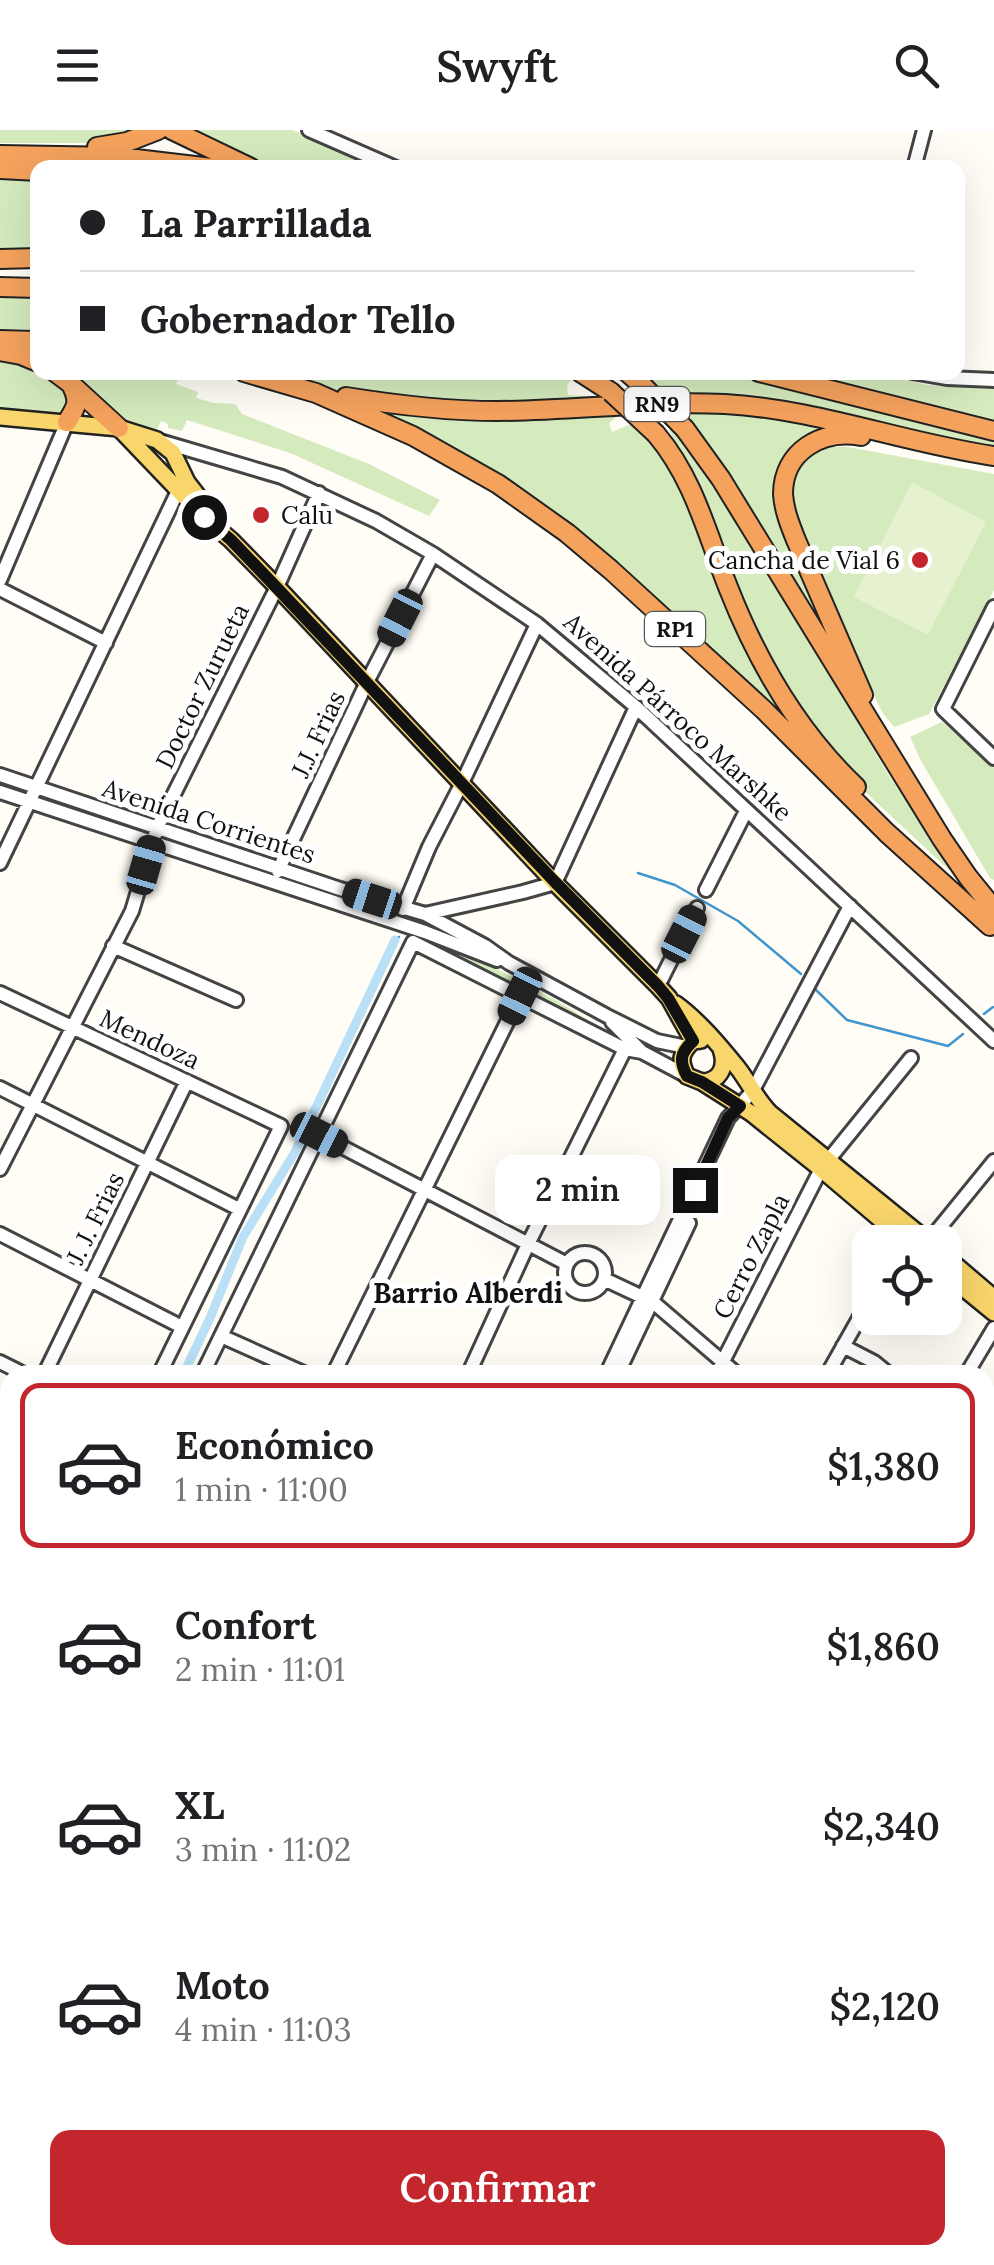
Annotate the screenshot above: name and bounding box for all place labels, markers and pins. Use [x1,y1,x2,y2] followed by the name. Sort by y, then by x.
[281,499,333,531] place label: Calu
[250,504,272,526] marker: Calu
[708,544,900,576] place label: Cancha de Vial 6
[909,549,931,571] marker: Cancha de Vial 6

